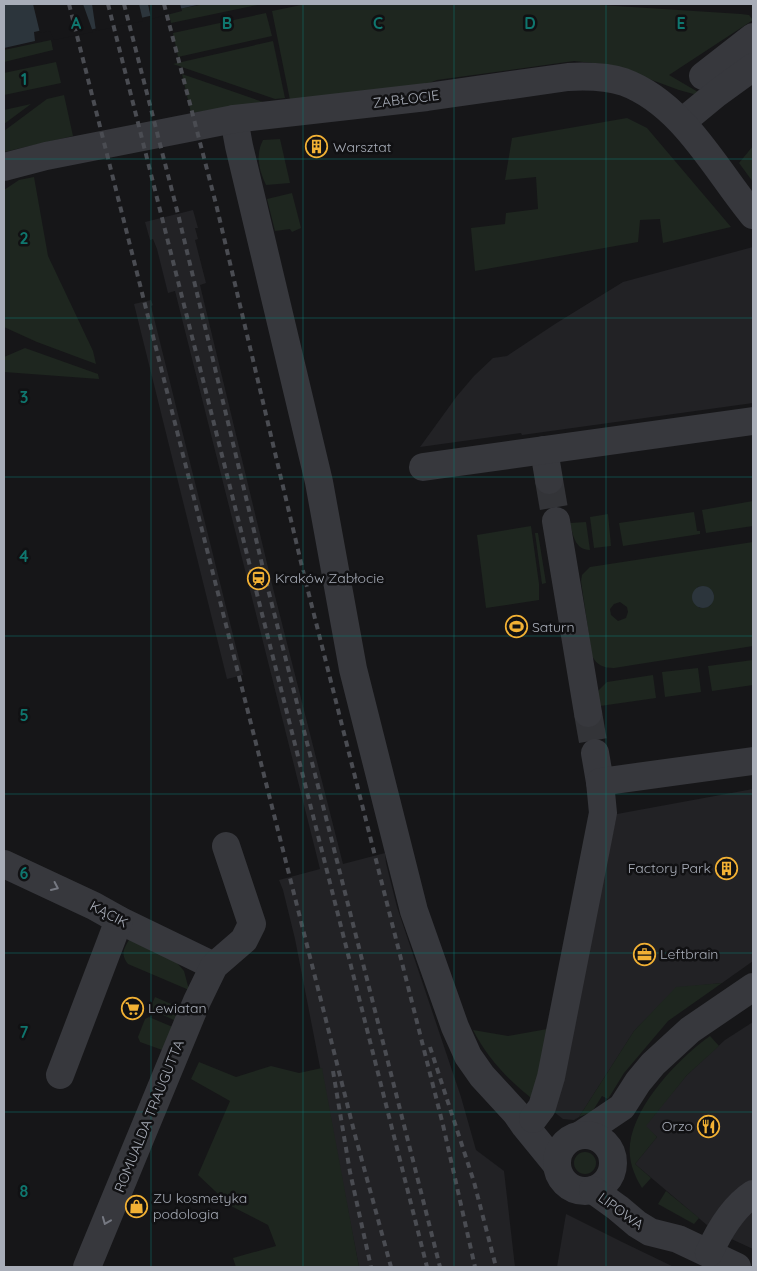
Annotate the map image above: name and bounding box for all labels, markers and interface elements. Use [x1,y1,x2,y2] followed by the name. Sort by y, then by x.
[71,13,82,33] text: A
[222,13,232,33] text: B
[373,13,383,33] text: C
[524,13,536,33] text: D
[676,13,686,33] text: E
[21,69,27,89] text: 1
[372,86,440,112] street label: ZABŁOCIE
[305,135,329,159] building icon: Warsztat
[333,138,392,156] place label: Warsztat
[19,228,29,248] text: 2
[20,387,28,407] text: 3
[19,546,29,566] text: 4
[247,566,271,590] station icon: Kraków Zabłocie
[275,569,384,587] place label: Kraków Zabłocie
[504,615,528,639] sports icon: Saturn
[532,618,575,636] place label: Saturn
[19,705,29,725] text: 5
[715,856,739,880] building icon: Factory Park
[628,859,711,877] place label: Factory Park
[20,863,29,883] text: 6
[50,881,59,892] one-way arrow
[87,897,131,931] street label: KĄCIK
[632,942,656,966] office icon: Leftbrain
[660,945,718,963] place label: Leftbrain
[120,996,144,1020] supermarket icon: Lewiatan
[148,999,207,1017] place label: Lewiatan
[20,1022,29,1042] text: 7
[110,1037,188,1195] street label: ROMUALDA TRAUGUTTA
[697,1114,721,1138] restaurant icon: Orzo
[662,1117,693,1135] place label: Orzo
[20,1181,29,1201] text: 8
[595,1188,647,1234] street label: LIPOWA
[153,1189,247,1223] place label: ZU kosmetyka podologia
[125,1194,149,1218] shop icon: ZU kosmetyka podologia
[102,1216,112,1225] one-way arrow

